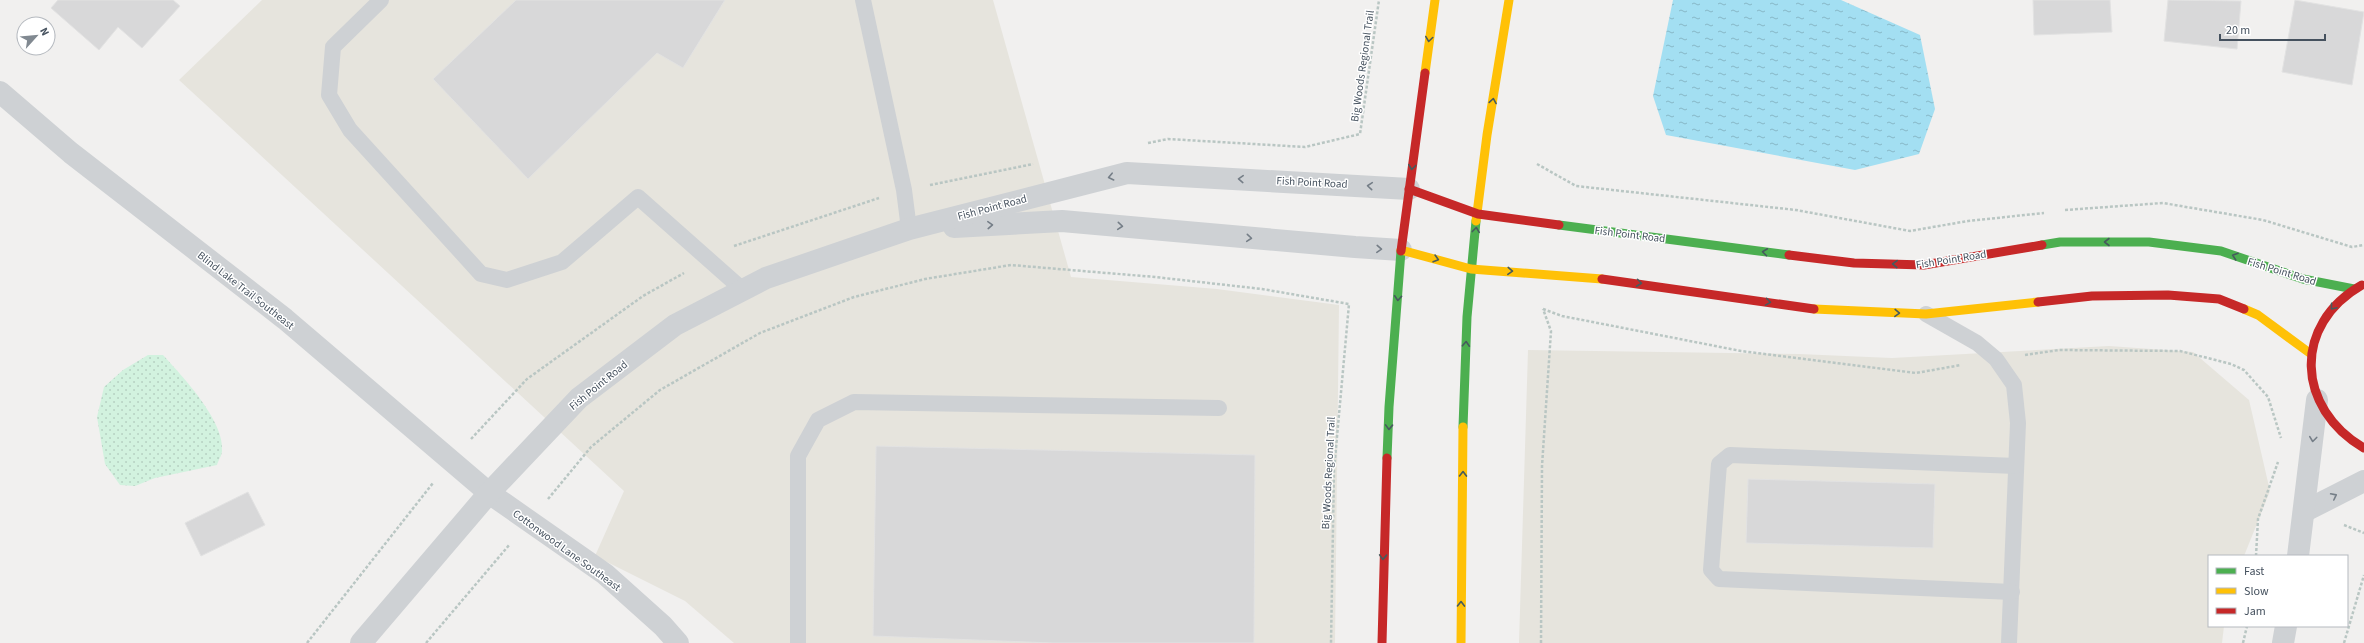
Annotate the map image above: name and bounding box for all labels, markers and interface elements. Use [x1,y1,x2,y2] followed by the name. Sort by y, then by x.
[1347,9,1378,123] street label: Big Woods Regional Trail
[16,16,56,56] north arrow
[2220,16,2325,42] scale bar
[2226,22,2250,39] text: 20 m
[36,25,53,38] text: N
[1425,35,1434,42] one-way arrow
[1488,98,1497,104] one-way arrow
[1408,164,1417,170] one-way arrow
[1108,172,1115,181] one-way arrow
[1276,173,1348,192] street label: Fish Point Road
[1238,174,1244,183] one-way arrow
[1367,182,1373,191] one-way arrow
[956,191,1028,224] street label: Fish Point Road
[987,221,993,229] one-way arrow
[1117,222,1123,231] one-way arrow
[1594,223,1666,246] street label: Fish Point Road
[1471,227,1480,233] one-way arrow
[1246,233,1252,242] one-way arrow
[2104,238,2110,246] one-way arrow
[1376,244,1382,253] one-way arrow
[1915,247,1987,272] street label: Fish Point Road
[194,248,297,333] street label: Blind Lake Trail Southeast
[1762,248,1768,257] one-way arrow
[2232,252,2239,261] one-way arrow
[1432,254,1439,263] one-way arrow
[2246,254,2318,289] street label: Fish Point Road
[1892,260,1898,269] one-way arrow
[1507,267,1513,276] one-way arrow
[1636,278,1642,287] one-way arrow
[1394,295,1403,301] one-way arrow
[1765,297,1771,306] one-way arrow
[2331,302,2338,310] one-way arrow
[1894,309,1900,317] one-way arrow
[1462,341,1471,347] one-way arrow
[566,357,631,414] street label: Fish Point Road
[1318,416,1339,530] street label: Big Woods Regional Trail
[1384,424,1393,430] one-way arrow
[2308,436,2317,442] one-way arrow
[1459,471,1467,477] one-way arrow
[2330,493,2338,501] one-way arrow
[510,506,624,595] street label: Cottonwood Lane Southeast
[1379,554,1388,560] one-way arrow
[2208,555,2348,627] legend
[2244,563,2264,580] text: Fast
[2244,583,2269,600] text: Slow
[1457,601,1465,607] one-way arrow
[2244,603,2266,620] text: Jam

